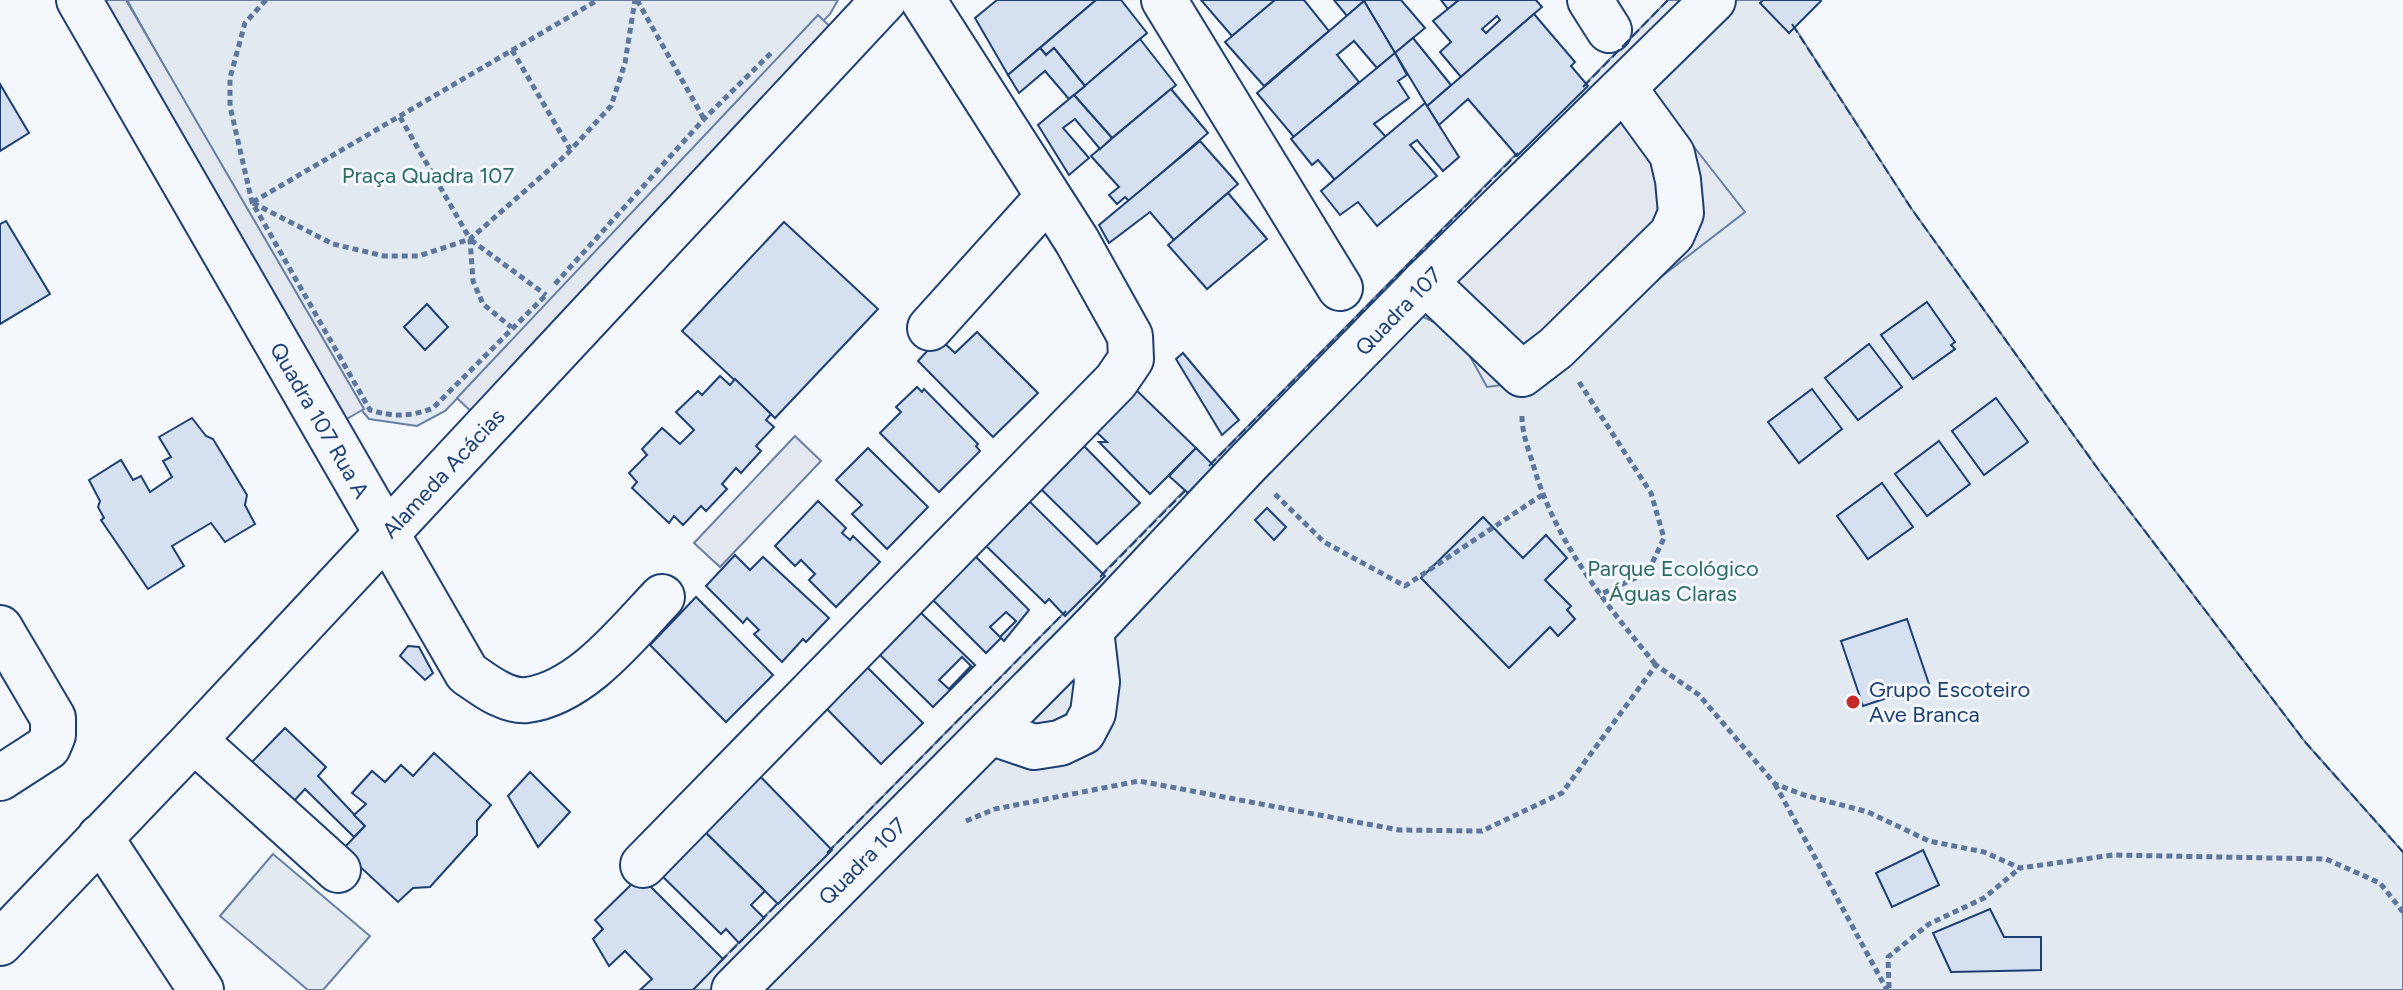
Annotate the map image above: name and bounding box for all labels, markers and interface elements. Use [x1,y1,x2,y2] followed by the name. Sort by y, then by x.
[342,162,514,189] park label: Praça Quadra 107
[1350,261,1447,361] street label: Quadra 107
[264,337,375,503] street label: Quadra 107 Rua A
[376,403,510,544] street label: Alameda Acácias
[1587,555,1759,607] park label: Parque Ecológico Águas Claras
[1869,676,2030,728] place label: Grupo Escoteiro Ave Branca
[1844,693,1862,711] marker: Grupo Escoteiro Ave Branca
[813,812,912,911] street label: Quadra 107

